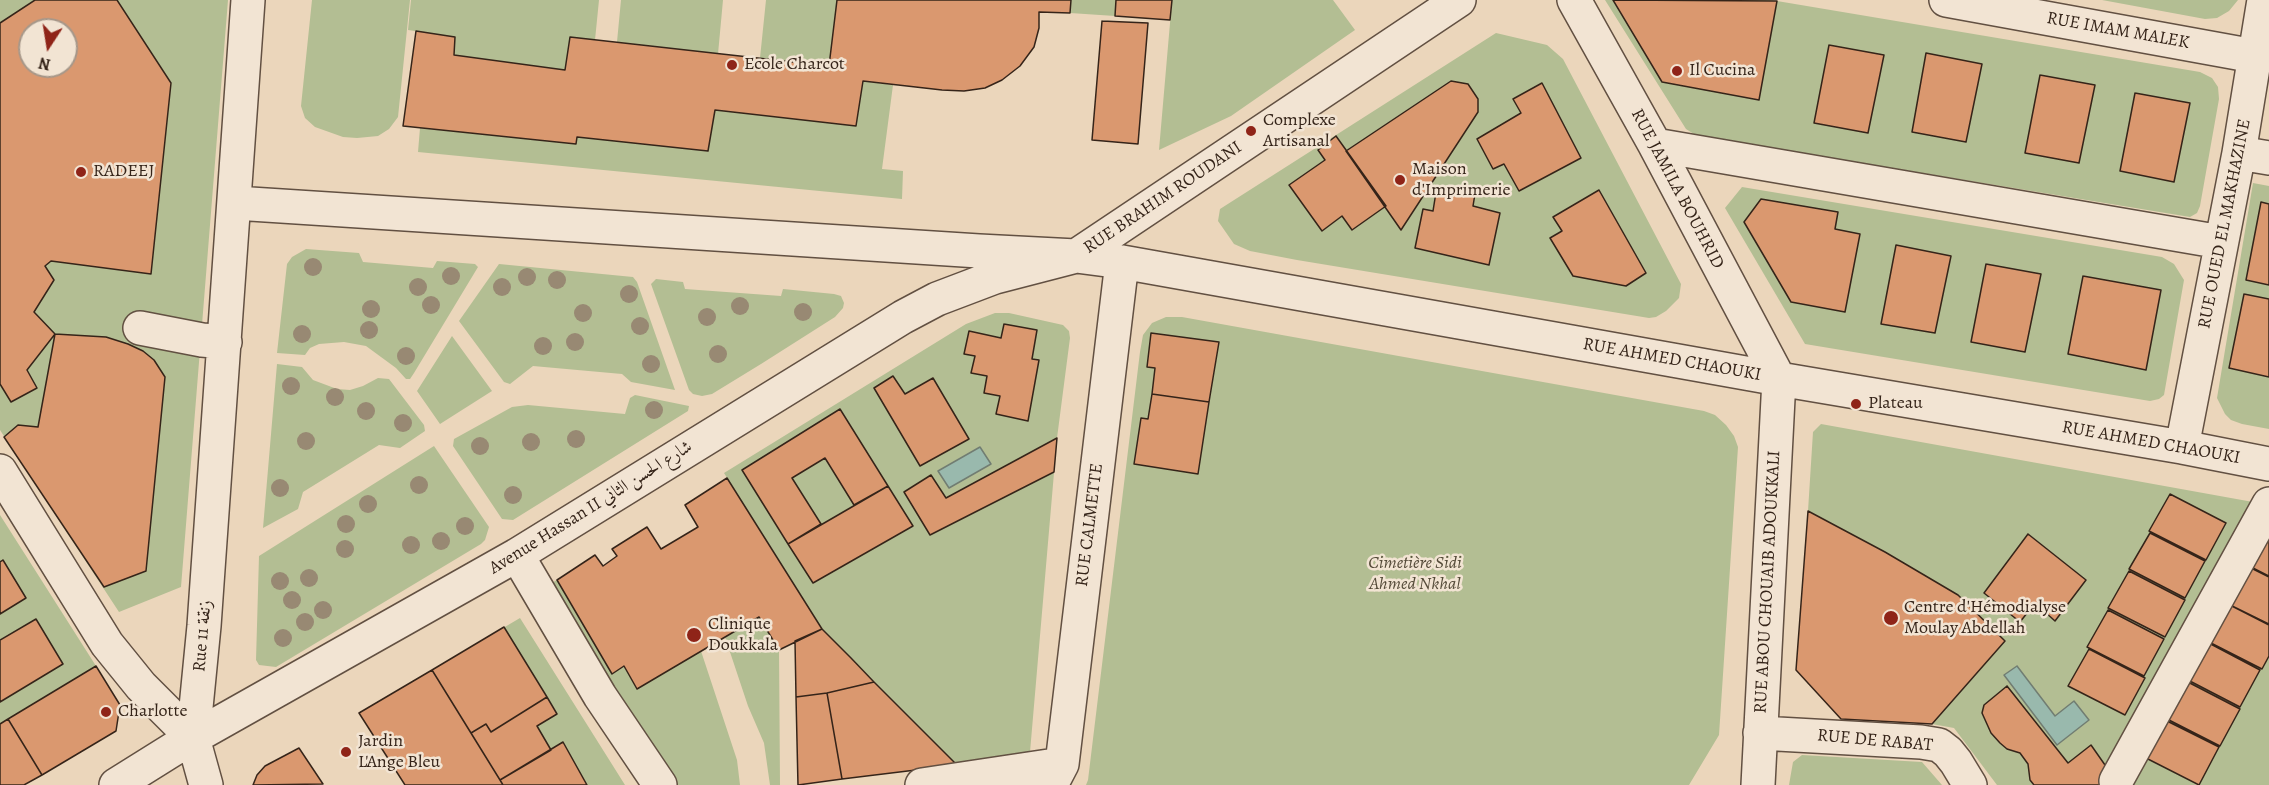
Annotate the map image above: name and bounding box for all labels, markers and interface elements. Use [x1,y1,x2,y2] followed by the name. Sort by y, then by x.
[2045,8,2191,54] street label: RUE IMAM MALEK
[18,18,78,78] north arrow
[37,52,53,76] text: N
[744,54,845,76] place label: Ecole Charcot
[725,58,739,72] marker: Ecole Charcot
[1689,60,1755,82] place label: Il Cucina
[1670,64,1684,78] marker: Il Cucina
[1626,105,1728,273] street label: RUE JAMILA BOUHRID
[1263,110,1336,152] place label: Complexe Artisanal
[2194,117,2256,331] street label: RUE OUED EL MAKHAZINE
[1244,124,1258,138] marker: Complexe Artisanal
[1080,137,1246,259] street label: RUE BRAHIM ROUDANI
[1412,159,1511,201] place label: Maison d'Imprimerie
[93,161,154,183] place label: RADEEJ
[74,165,88,179] marker: RADEEJ
[1393,173,1407,187] marker: Maison d'Imprimerie
[1581,334,1763,386] street label: RUE AHMED CHAOUKI
[1868,393,1923,415] place label: Plateau
[1849,397,1863,411] marker: Plateau
[2060,417,2242,469] street label: RUE AHMED CHAOUKI
[485,436,697,580] street label: Avenue Hassan II شارع الحسن الثاني
[1750,450,1786,714] street label: RUE ABOU CHOUAIB ADOUKKALI
[1072,462,1108,588] street label: RUE CALMETTE
[1368,553,1462,596] park label: Cimetière Sidi Ahmed Nkhal
[1904,597,2066,640] place label: Centre d'Hémodialyse Moulay Abdellah
[189,599,217,673] street label: Rue 11 زنقة
[1882,609,1900,627] marker: Centre d'Hémodialyse Moulay Abdellah
[708,614,778,656] place label: Clinique Doukkala
[685,626,703,644] marker: Clinique Doukkala
[118,701,187,723] place label: Charlotte
[99,705,113,719] marker: Charlotte
[1816,725,1934,757] street label: RUE DE RABAT
[358,731,440,774] place label: Jardin L'Ange Bleu
[339,745,353,759] marker: Jardin L'Ange Bleu

